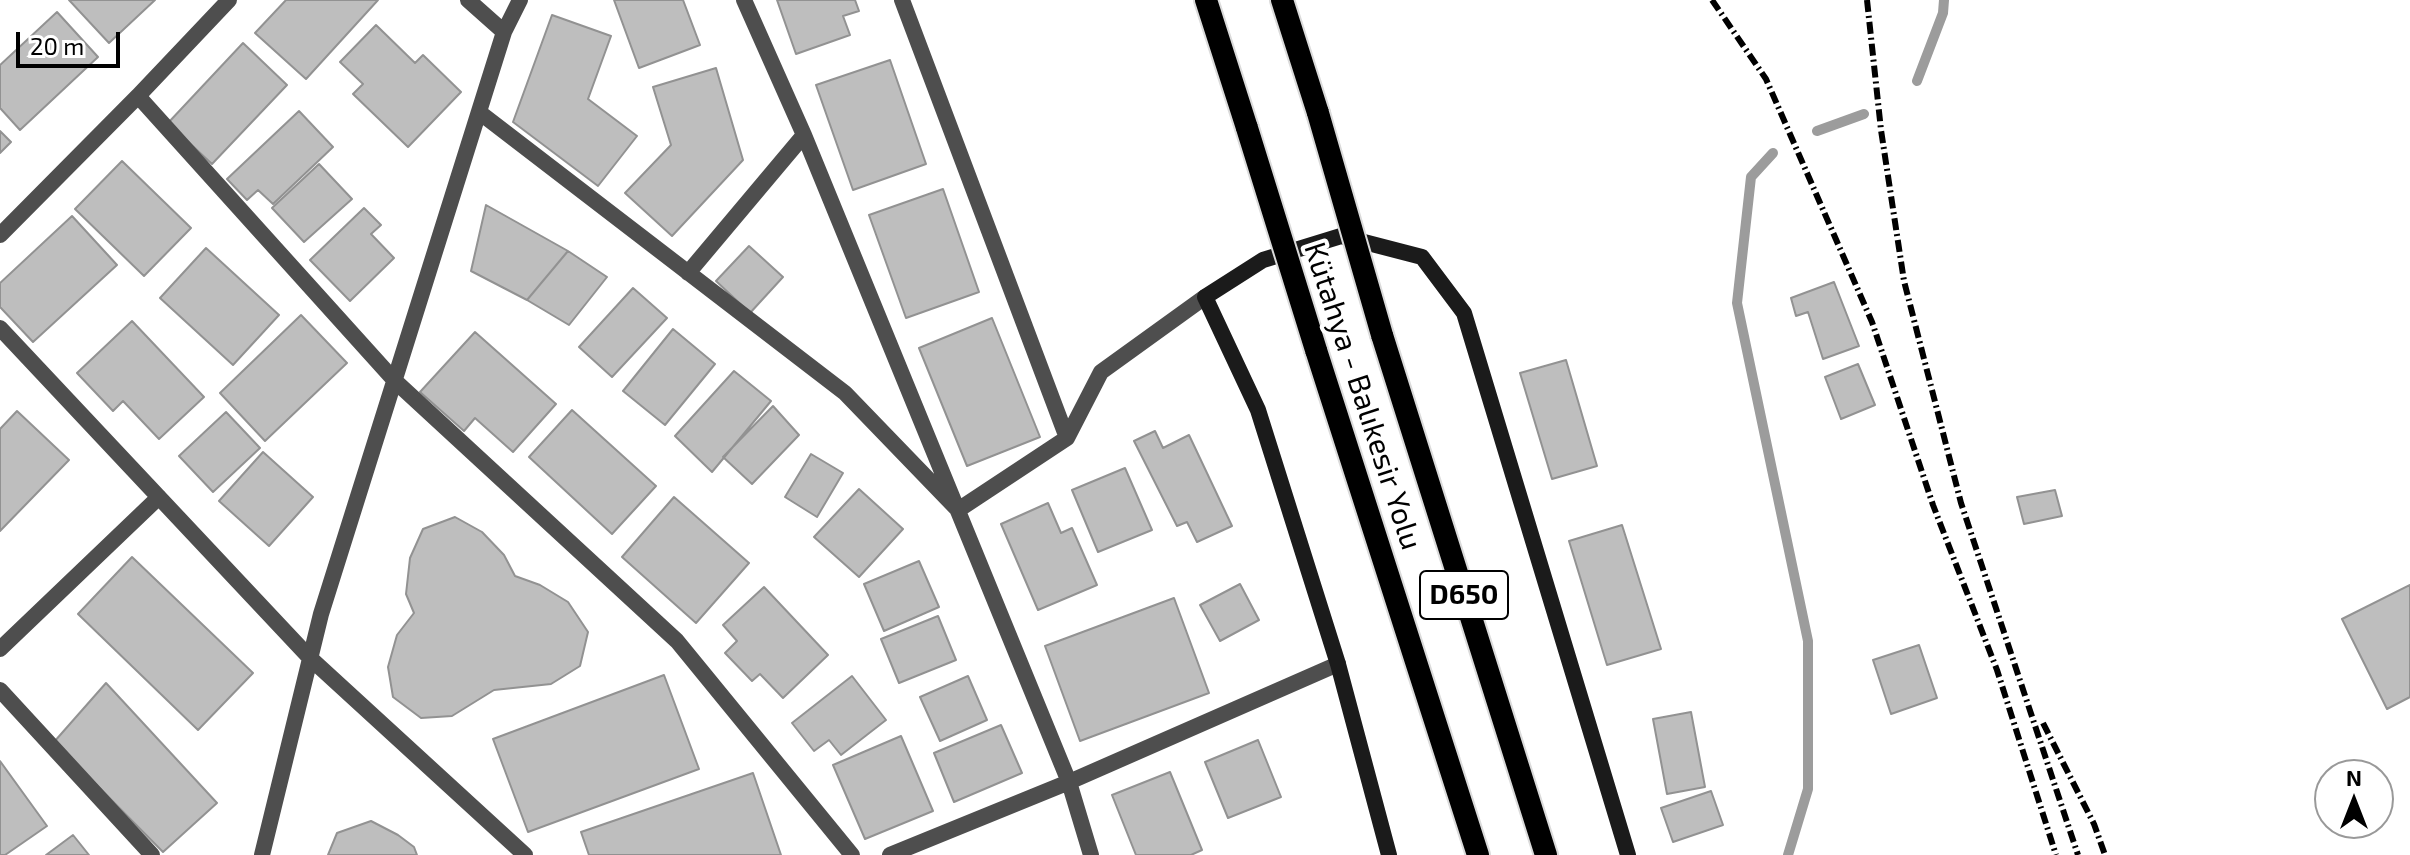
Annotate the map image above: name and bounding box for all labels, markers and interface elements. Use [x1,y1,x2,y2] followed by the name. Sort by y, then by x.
[20,16,124,66] scale bar
[30,31,84,60] text: 20 m
[1296,238,1430,554] street label: Kütahya - Balıkesir Yolu
[1420,571,1508,619] road number: D650
[2314,759,2394,839] north arrow
[2346,764,2362,790] text: N

